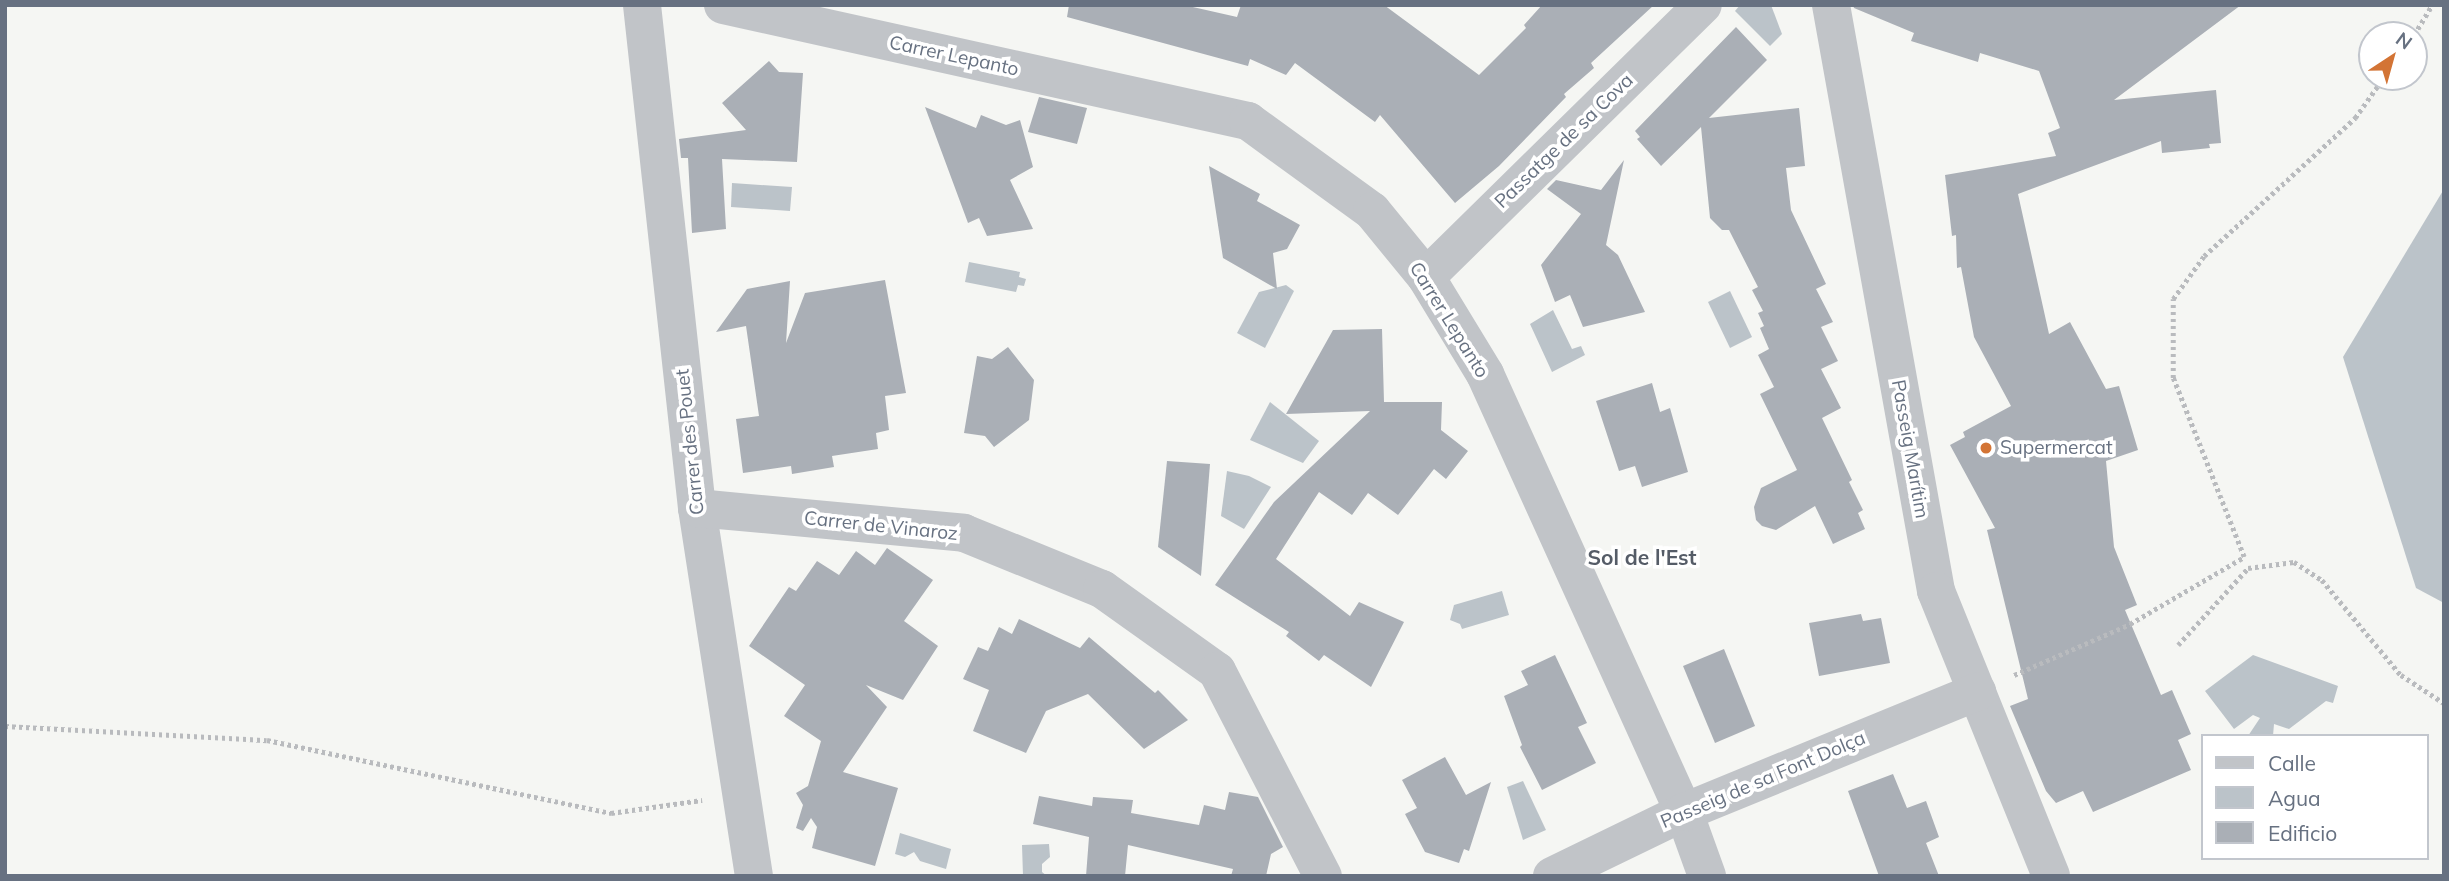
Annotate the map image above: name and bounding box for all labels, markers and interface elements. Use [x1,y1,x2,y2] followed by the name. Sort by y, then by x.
[2358,21,2428,91] north arrow
[2391,27,2417,55] text: N
[887,31,1021,81] street label: Carrer Lepanto
[1490,69,1638,213] street label: Passatge de sa Cova
[1404,258,1494,382] street label: Carrer Lepanto
[671,368,709,516] street label: Carrer des Pouet
[1887,378,1933,520] street label: Passeig Marítim
[2000,437,2113,459] place label: Supermercat
[1978,440,1994,456] marker: Supermercat
[803,507,959,545] street label: Carrer de Vinaroz
[1588,544,1696,570] district label: Sol de l'Est
[1657,727,1869,833] street label: Passeig de sa Font Dolça
[2200,734,2428,860] legend
[2268,750,2316,776] text: Calle
[2268,785,2321,811] text: Agua
[2268,820,2337,846] text: Edificio

